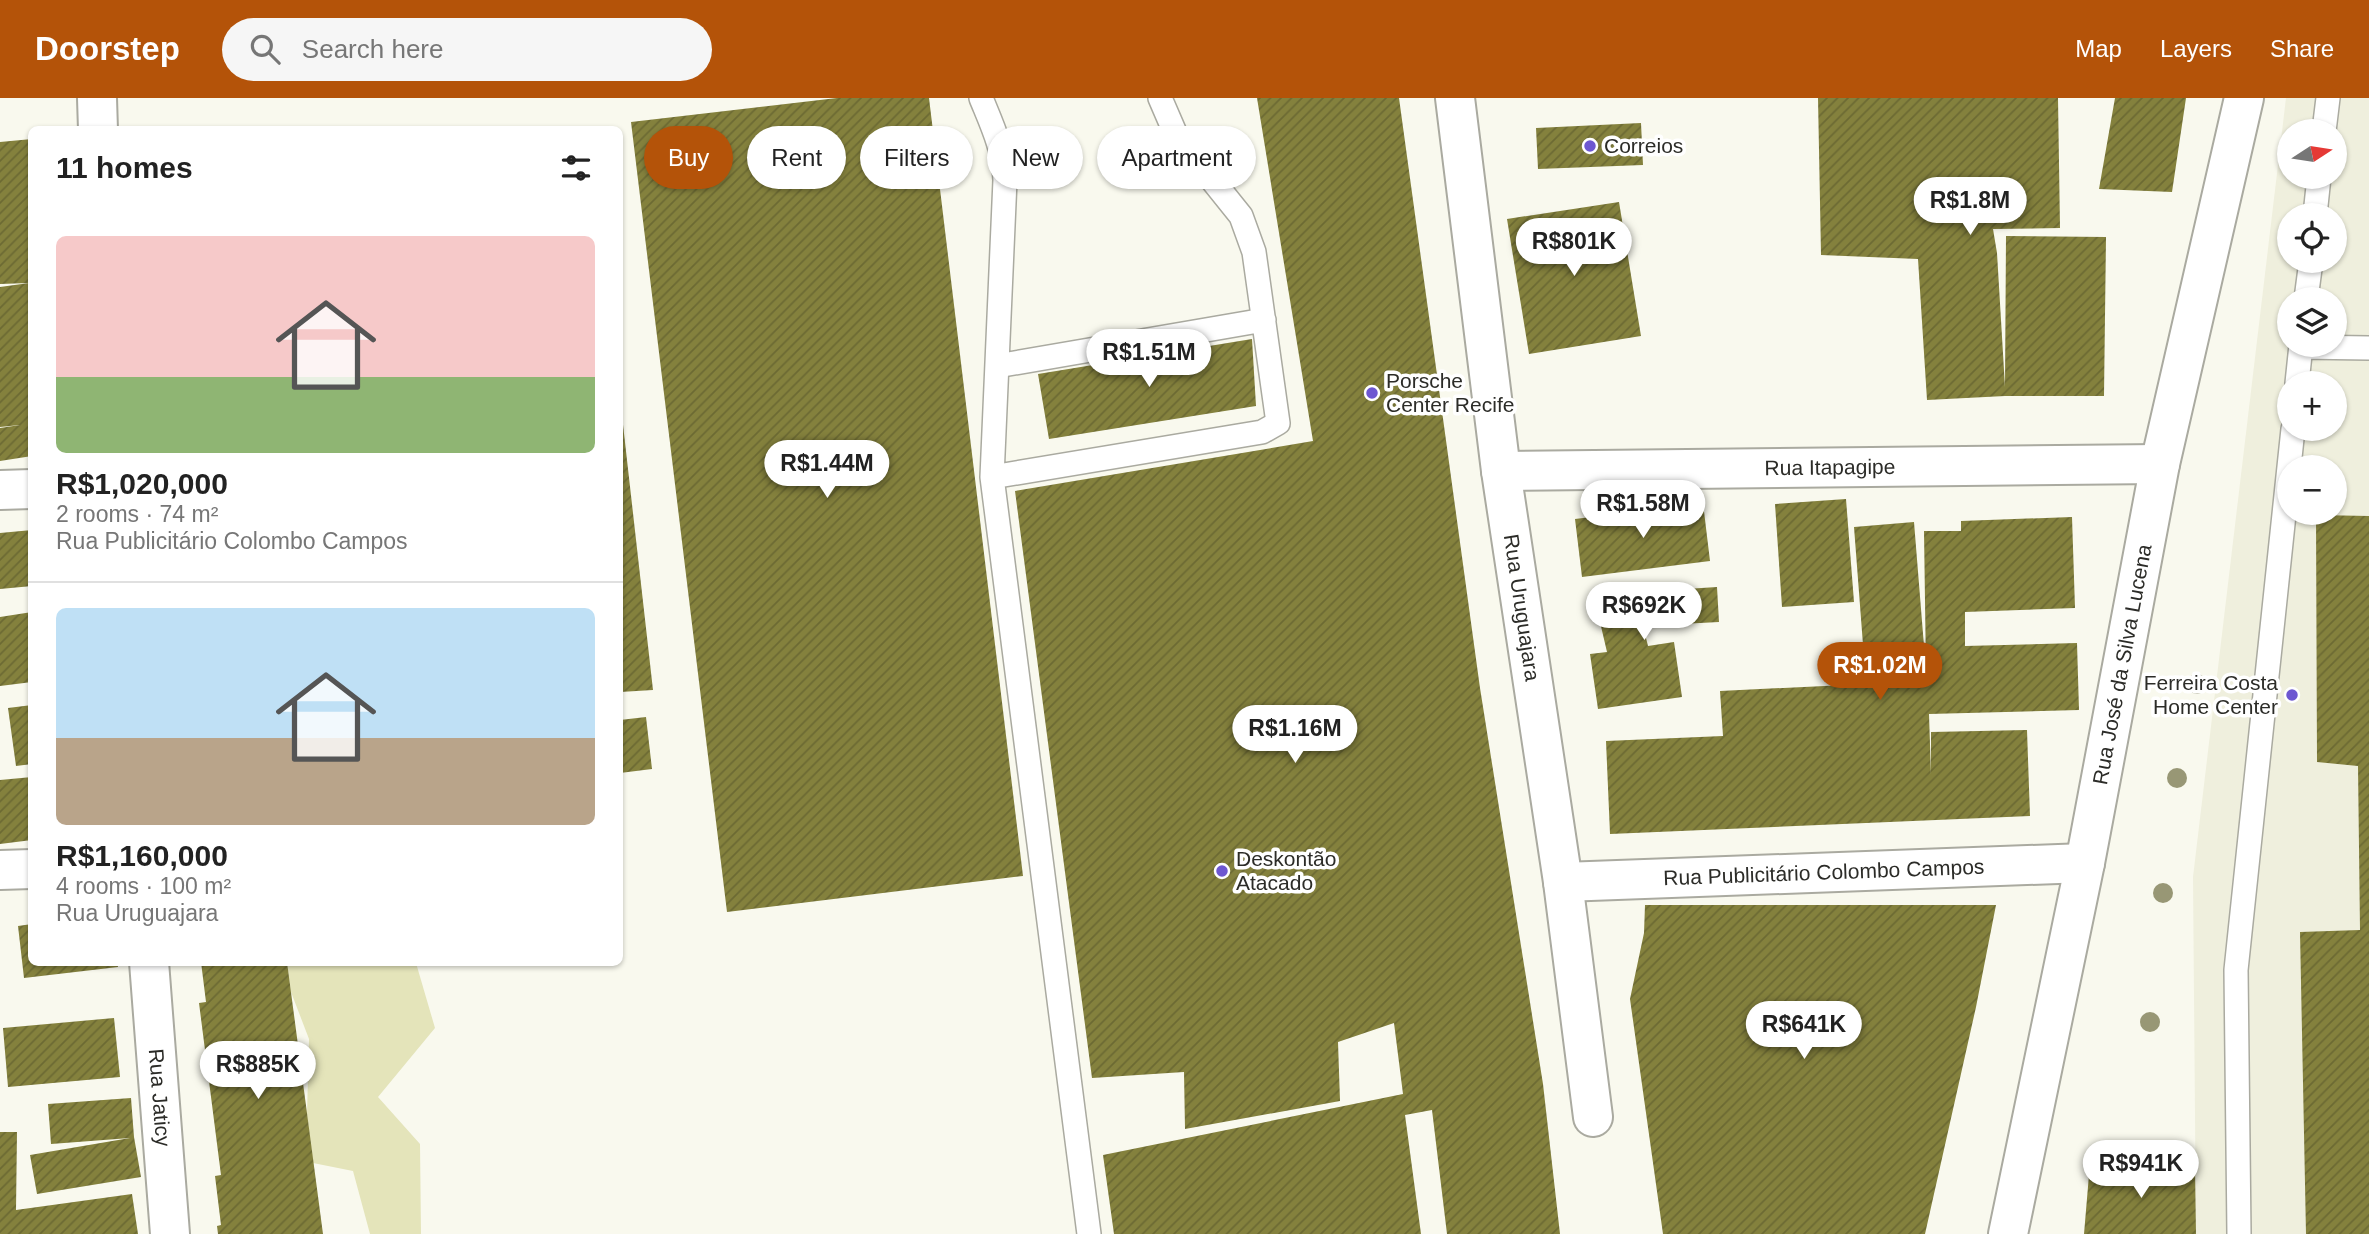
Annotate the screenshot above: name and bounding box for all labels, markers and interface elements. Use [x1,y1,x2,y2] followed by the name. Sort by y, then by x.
[222,18,712,81] search box
[35,30,180,67] text: Doorstep
[246,30,284,68] icon: search
[302,34,444,64] text: Search here
[2075,35,2122,62] text: Map
[2160,35,2232,62] text: Layers
[2270,35,2334,62] text: Share
[2277,119,2347,189] north arrow
[2277,119,2347,525] map controls
[644,126,733,189] chip: Buy
[747,126,846,189] chip: Rent
[860,126,973,189] chip: Filters
[987,126,1083,189] chip: New
[1097,126,1256,189] chip: Apartment
[1604,134,1683,157] place label: Correios
[1582,138,1598,154] marker: Correios
[557,149,595,187] icon: filters
[56,151,193,184] text: 11 homes
[1913,178,2027,237] pin: R$1.8M
[1930,187,2010,213] text: R$1.8M
[2277,203,2347,273] button: locate
[1517,218,1631,278] pin: R$801K
[1532,228,1616,254] text: R$801K
[263,282,389,408] icon: home
[2277,287,2347,357] button: layers
[1084,330,1214,389] pin: R$1.51M
[1102,339,1196,365] text: R$1.51M
[1386,369,1514,416] place label: Porsche Center Recife
[2277,371,2347,441] button: +
[1364,385,1380,401] marker: Porsche Center Recife
[762,440,892,500] pin: R$1.44M
[780,450,874,476] text: R$1.44M
[1764,455,1896,479] street label: Rua Itapagipe
[2277,455,2347,525] button: −
[56,467,228,500] text: R$1,020,000
[1578,480,1708,540] pin: R$1.58M
[1596,490,1690,516] text: R$1.58M
[56,501,218,527] text: 2 rooms · 74 m²
[56,528,408,554] text: Rua Publicitário Colombo Campos
[1500,532,1545,683] street label: Rua Uruguajara
[2088,542,2156,786] street label: Rua José da Silva Lucena
[1587,582,1701,642] pin: R$692K
[1602,592,1686,618] text: R$692K
[1815,642,1945,702] pin: R$1.02M
[1833,652,1927,678] text: R$1.02M
[263,654,389,780] icon: home
[2144,671,2278,718] place label: Ferreira Costa Home Center
[2284,687,2300,703] marker: Ferreira Costa Home Center
[1230,706,1360,765] pin: R$1.16M
[1248,715,1342,741] text: R$1.16M
[56,839,228,872] text: R$1,160,000
[1236,847,1336,894] place label: Deskontão Atacado
[1663,855,1985,889] street label: Rua Publicitário Colombo Campos
[1214,863,1230,879] marker: Deskontão Atacado
[56,873,231,899] text: 4 rooms · 100 m²
[56,900,218,926] text: Rua Uruguajara
[1747,1002,1861,1061] pin: R$641K
[1762,1011,1846,1037] text: R$641K
[201,1042,315,1101] pin: R$885K
[145,1048,175,1148] street label: Rua Jaticy
[216,1051,300,1077] text: R$885K
[2084,1140,2198,1200] pin: R$941K
[2099,1150,2183,1176] text: R$941K

